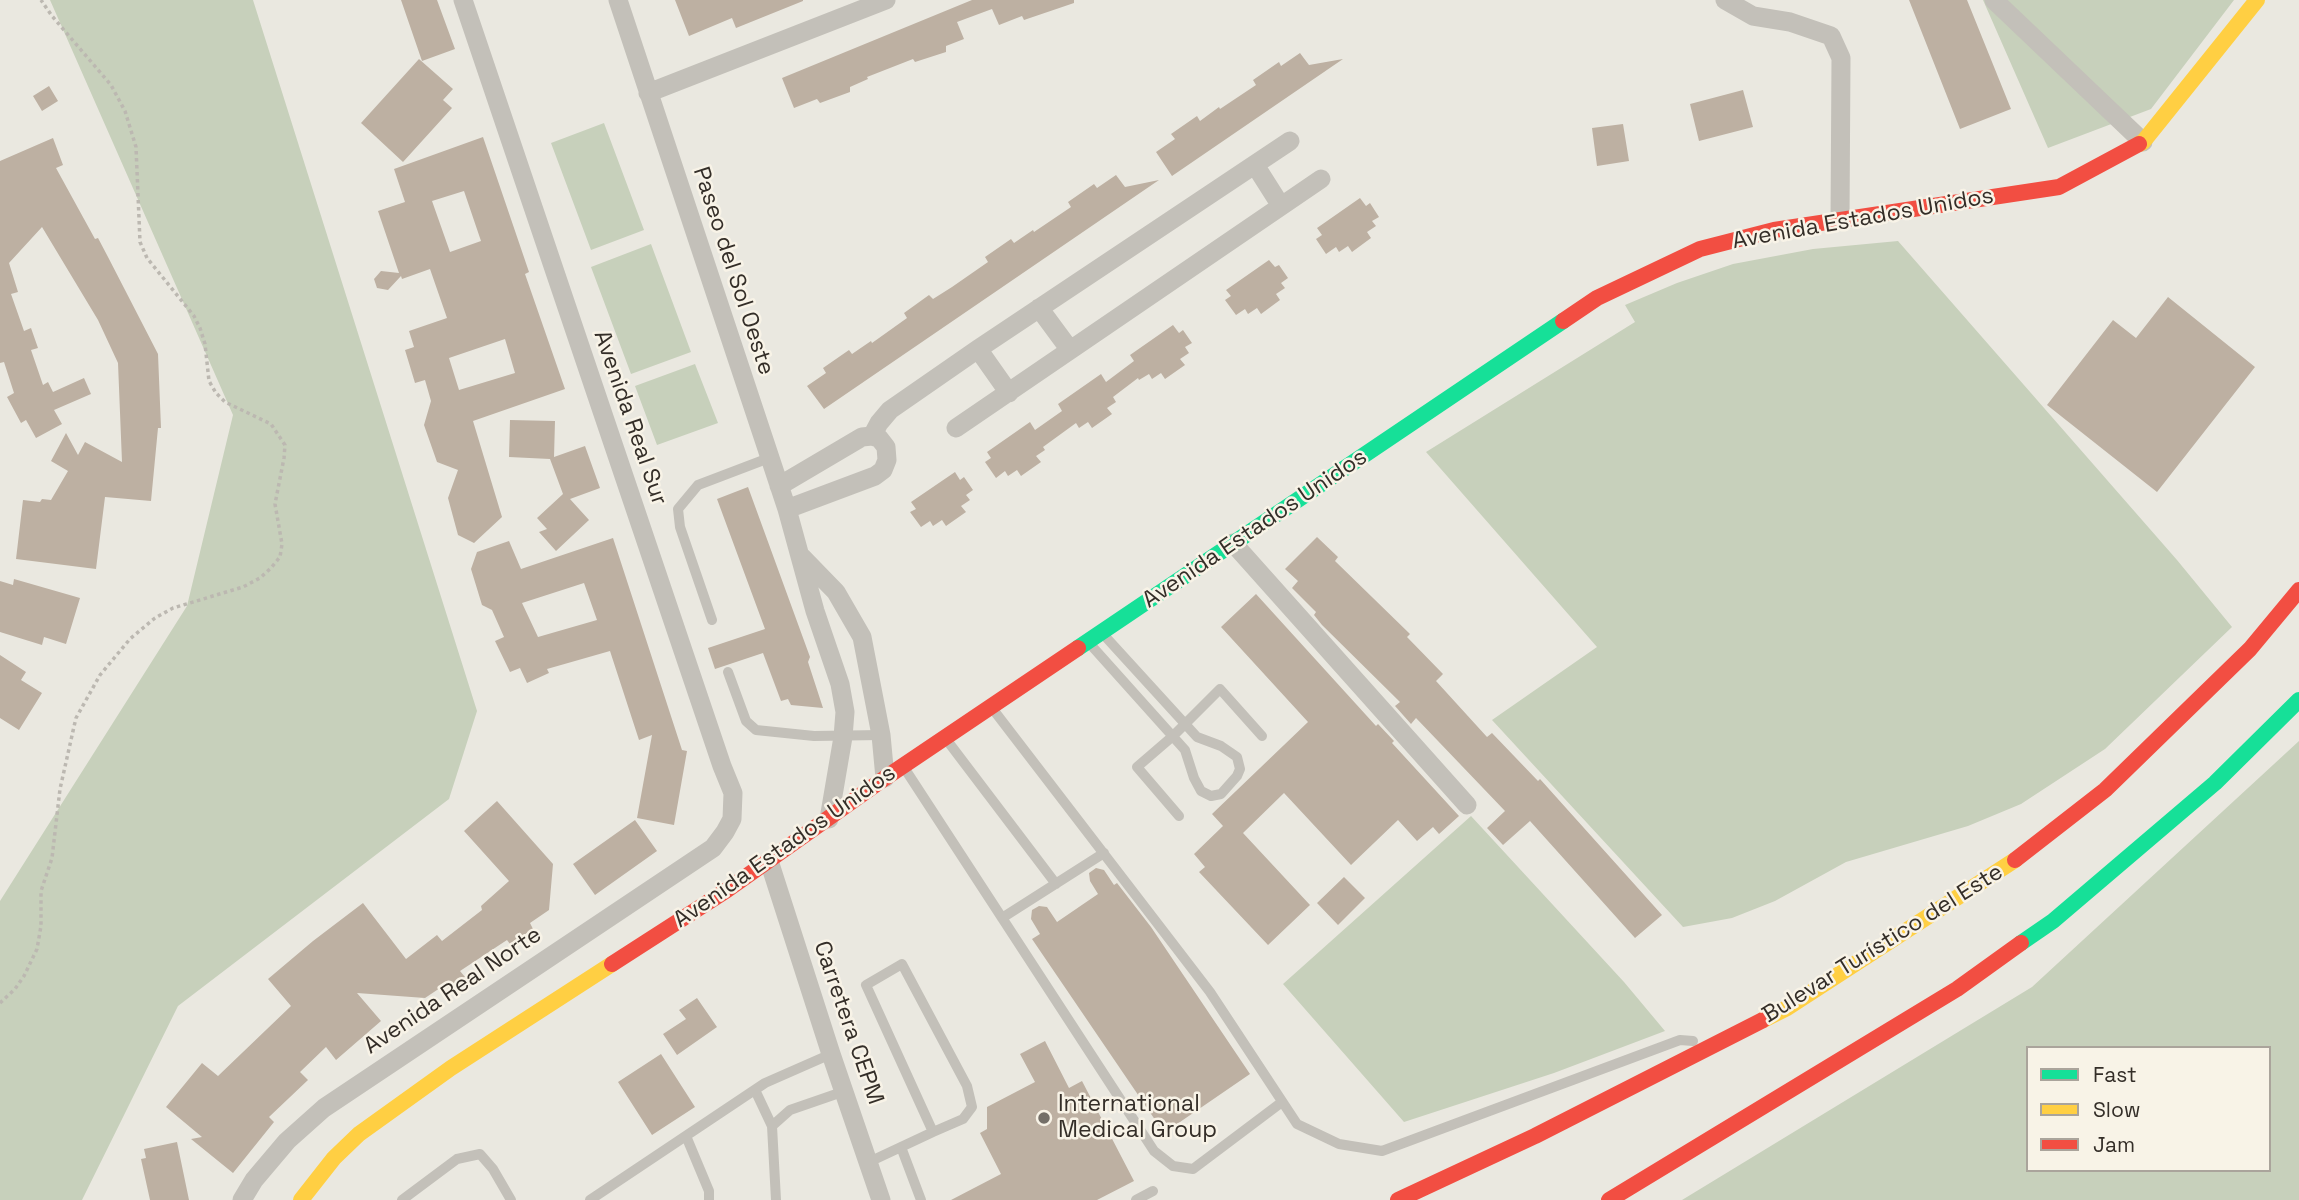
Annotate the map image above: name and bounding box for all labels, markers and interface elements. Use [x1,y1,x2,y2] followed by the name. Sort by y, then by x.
[686,164,780,378] street label: Paseo del Sol Oeste
[1730,182,1996,256] street label: Avenida Estados Unidos
[587,327,673,509] street label: Avenida Real Sur
[1138,444,1372,614] street label: Avenida Estados Unidos
[669,760,901,934] street label: Avenida Estados Unidos
[1758,858,2008,1030] street label: Bulevar Turístico del Este
[359,921,547,1061] street label: Avenida Real Norte
[807,938,889,1108] street label: Carretera CEPM
[2026,1046,2271,1172] legend
[2093,1061,2137,1088] text: Fast
[1058,1091,1217,1145] place label: International Medical Group
[2093,1096,2141,1123] text: Slow
[1036,1110,1052,1126] marker: International Medical Group
[2093,1131,2135,1158] text: Jam

